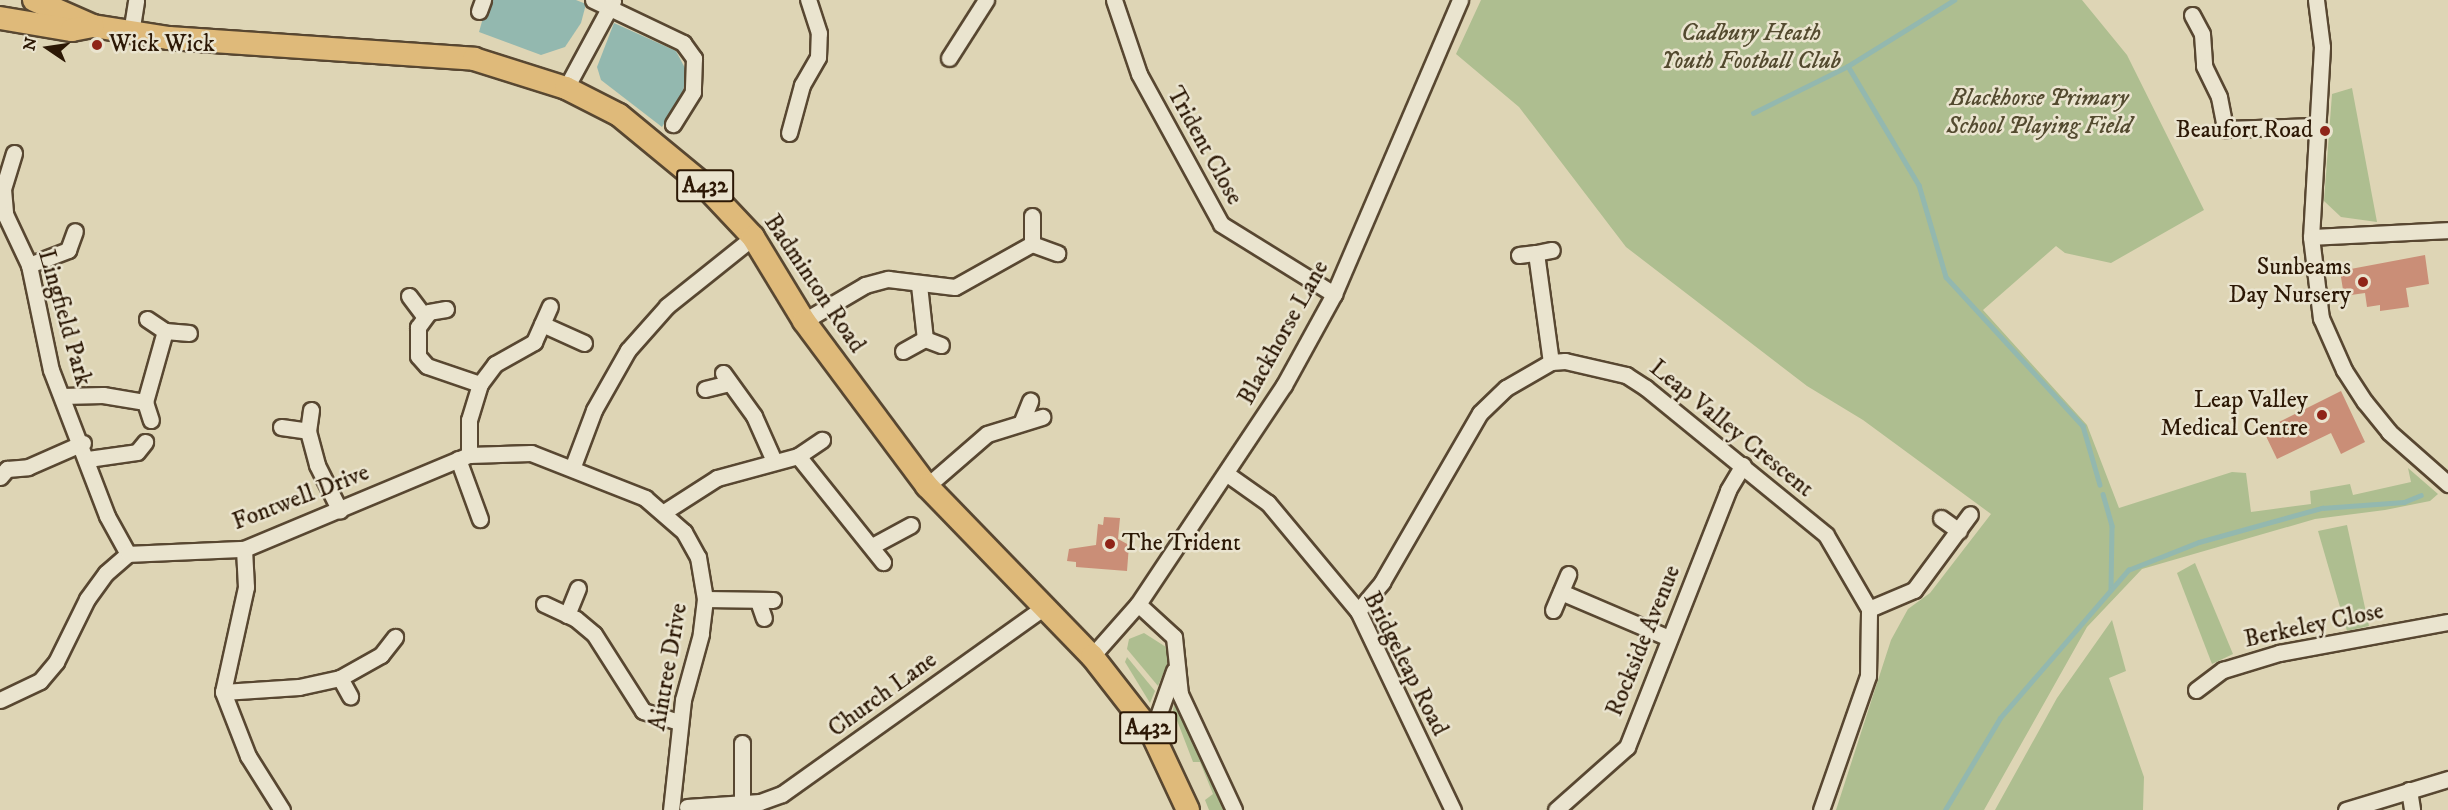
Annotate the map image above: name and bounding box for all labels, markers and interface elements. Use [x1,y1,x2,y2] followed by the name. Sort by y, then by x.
[18,18,78,78] north arrow
[1661,20,1841,76] park label: Cadbury Heath Youth Football Club
[109,31,215,59] place label: Wick Wick
[19,35,42,53] text: N
[90,38,104,52] marker: Wick Wick
[1160,82,1248,210] street label: Trident Close
[1946,85,2132,141] park label: Blackhorse Primary School Playing Field
[2176,117,2313,145] place label: Beaufort Road
[2318,124,2332,138] marker: Beaufort Road
[675,167,735,205] road number: A432
[757,209,871,359] street label: Badminton Road
[31,247,97,389] street label: Lingfield Park
[2229,254,2351,310] place label: Sunbeams Day Nursery
[1232,256,1336,410] street label: Blackhorse Lane
[2356,275,2370,289] marker: Sunbeams Day Nursery
[1643,354,1819,504] street label: Leap Valley Crescent
[2161,387,2308,443] place label: Leap Valley Medical Centre
[2313,406,2331,424] marker: Leap Valley Medical Centre
[229,459,373,537] street label: Fontwell Drive
[1122,530,1241,558] place label: The Trident
[1103,537,1117,551] marker: The Trident
[1601,561,1687,721] street label: Rockside Avenue
[1356,587,1454,741] street label: Bridgeleap Road
[2242,597,2386,655] street label: Berkeley Close
[644,601,694,733] street label: Aintree Drive
[823,646,943,744] street label: Church Lane
[1118,709,1178,747] road number: A432

